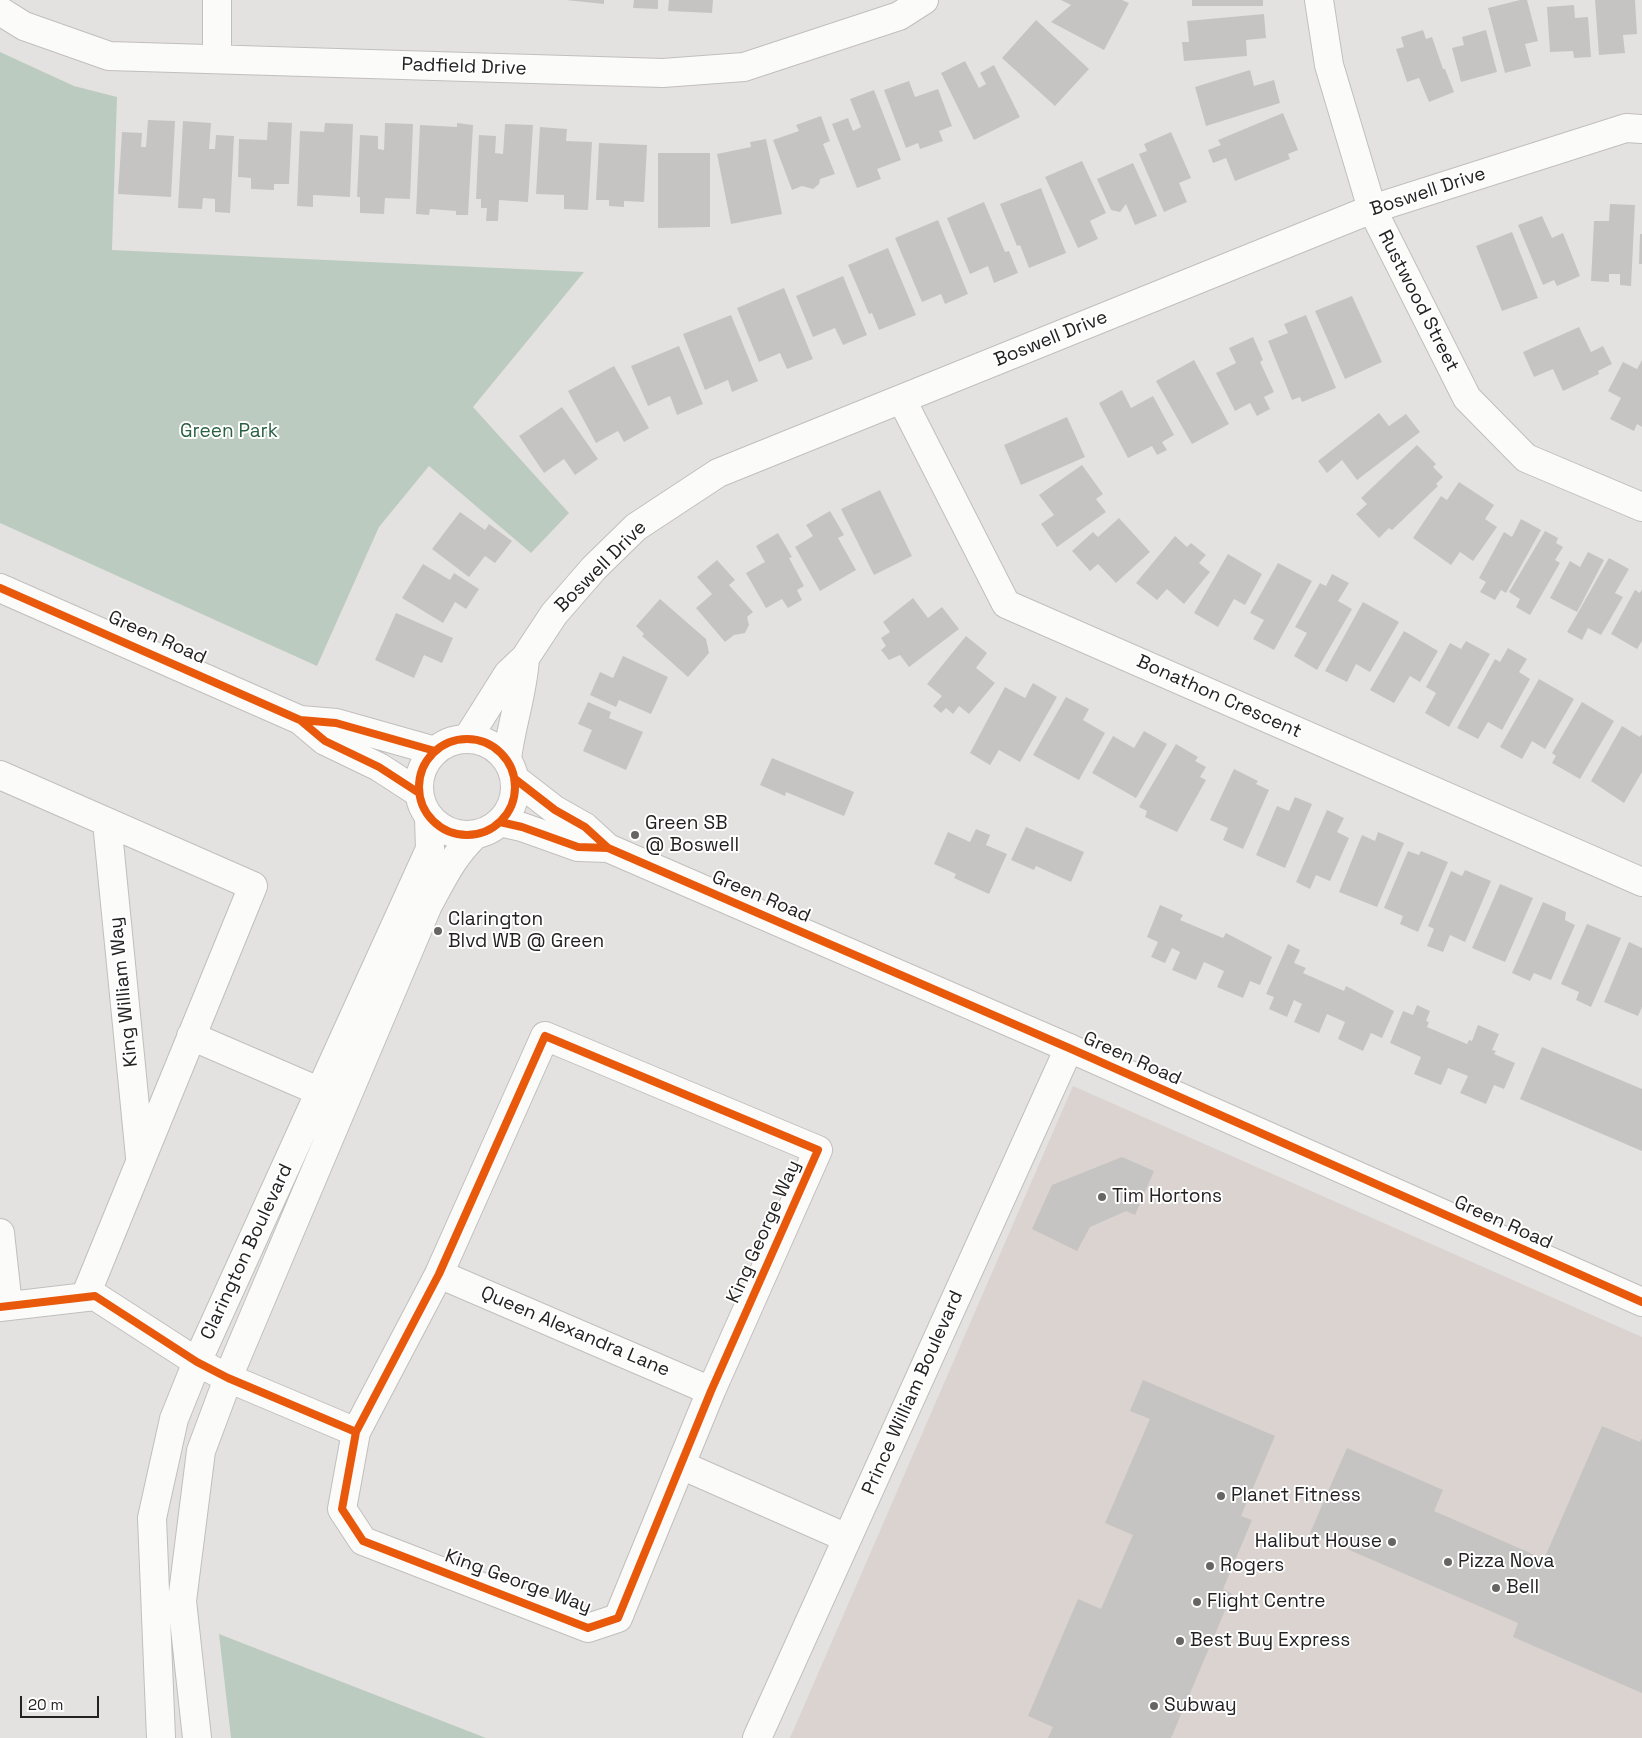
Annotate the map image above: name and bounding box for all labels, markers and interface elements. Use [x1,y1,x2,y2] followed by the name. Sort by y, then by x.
[401,53,527,81] street label: Padfield Drive
[1367,163,1489,221] street label: Boswell Drive
[1372,226,1464,376] street label: Rustwood Street
[991,306,1111,372] street label: Boswell Drive
[180,421,278,443] park label: Green Park
[550,516,652,618] street label: Boswell Drive
[104,606,210,670] street label: Green Road
[1133,650,1305,744] street label: Bonathon Crescent
[645,813,739,857] place label: Green SB @ Boswell
[629,829,641,841] marker: Green SB @ Boswell
[708,866,814,928] street label: Green Road
[448,909,604,953] place label: Clarington Blvd WB @ Green
[105,916,143,1068] street label: King William Way
[432,925,444,937] marker: Clarington Blvd WB @ Green
[1079,1027,1185,1091] street label: Green Road
[722,1157,806,1307] street label: King George Way
[196,1160,298,1344] street label: Clarington Boulevard
[1112,1186,1222,1208] place label: Tim Hortons
[1096,1191,1108,1203] marker: Tim Hortons
[1450,1191,1556,1255] street label: Green Road
[477,1282,673,1382] street label: Queen Alexandra Lane
[858,1287,968,1499] street label: Prince William Boulevard
[1231,1485,1361,1507] place label: Planet Fitness
[1215,1490,1227,1502] marker: Planet Fitness
[1255,1531,1382,1553] place label: Halibut House
[1386,1536,1398,1548] marker: Halibut House
[442,1545,594,1619] street label: King George Way
[1458,1551,1554,1573] place label: Pizza Nova
[1220,1555,1284,1577] place label: Rogers
[1442,1556,1454,1568] marker: Pizza Nova
[1204,1560,1216,1572] marker: Rogers
[1506,1577,1539,1599] place label: Bell
[1490,1582,1502,1594] marker: Bell
[1207,1591,1325,1613] place label: Flight Centre
[1191,1596,1203,1608] marker: Flight Centre
[1190,1630,1350,1652] place label: Best Buy Express
[1174,1635,1186,1647] marker: Best Buy Express
[22,1686,101,1718] scale bar
[28,1695,63,1714] text: 20 m
[1164,1695,1237,1717] place label: Subway
[1148,1700,1160,1712] marker: Subway

